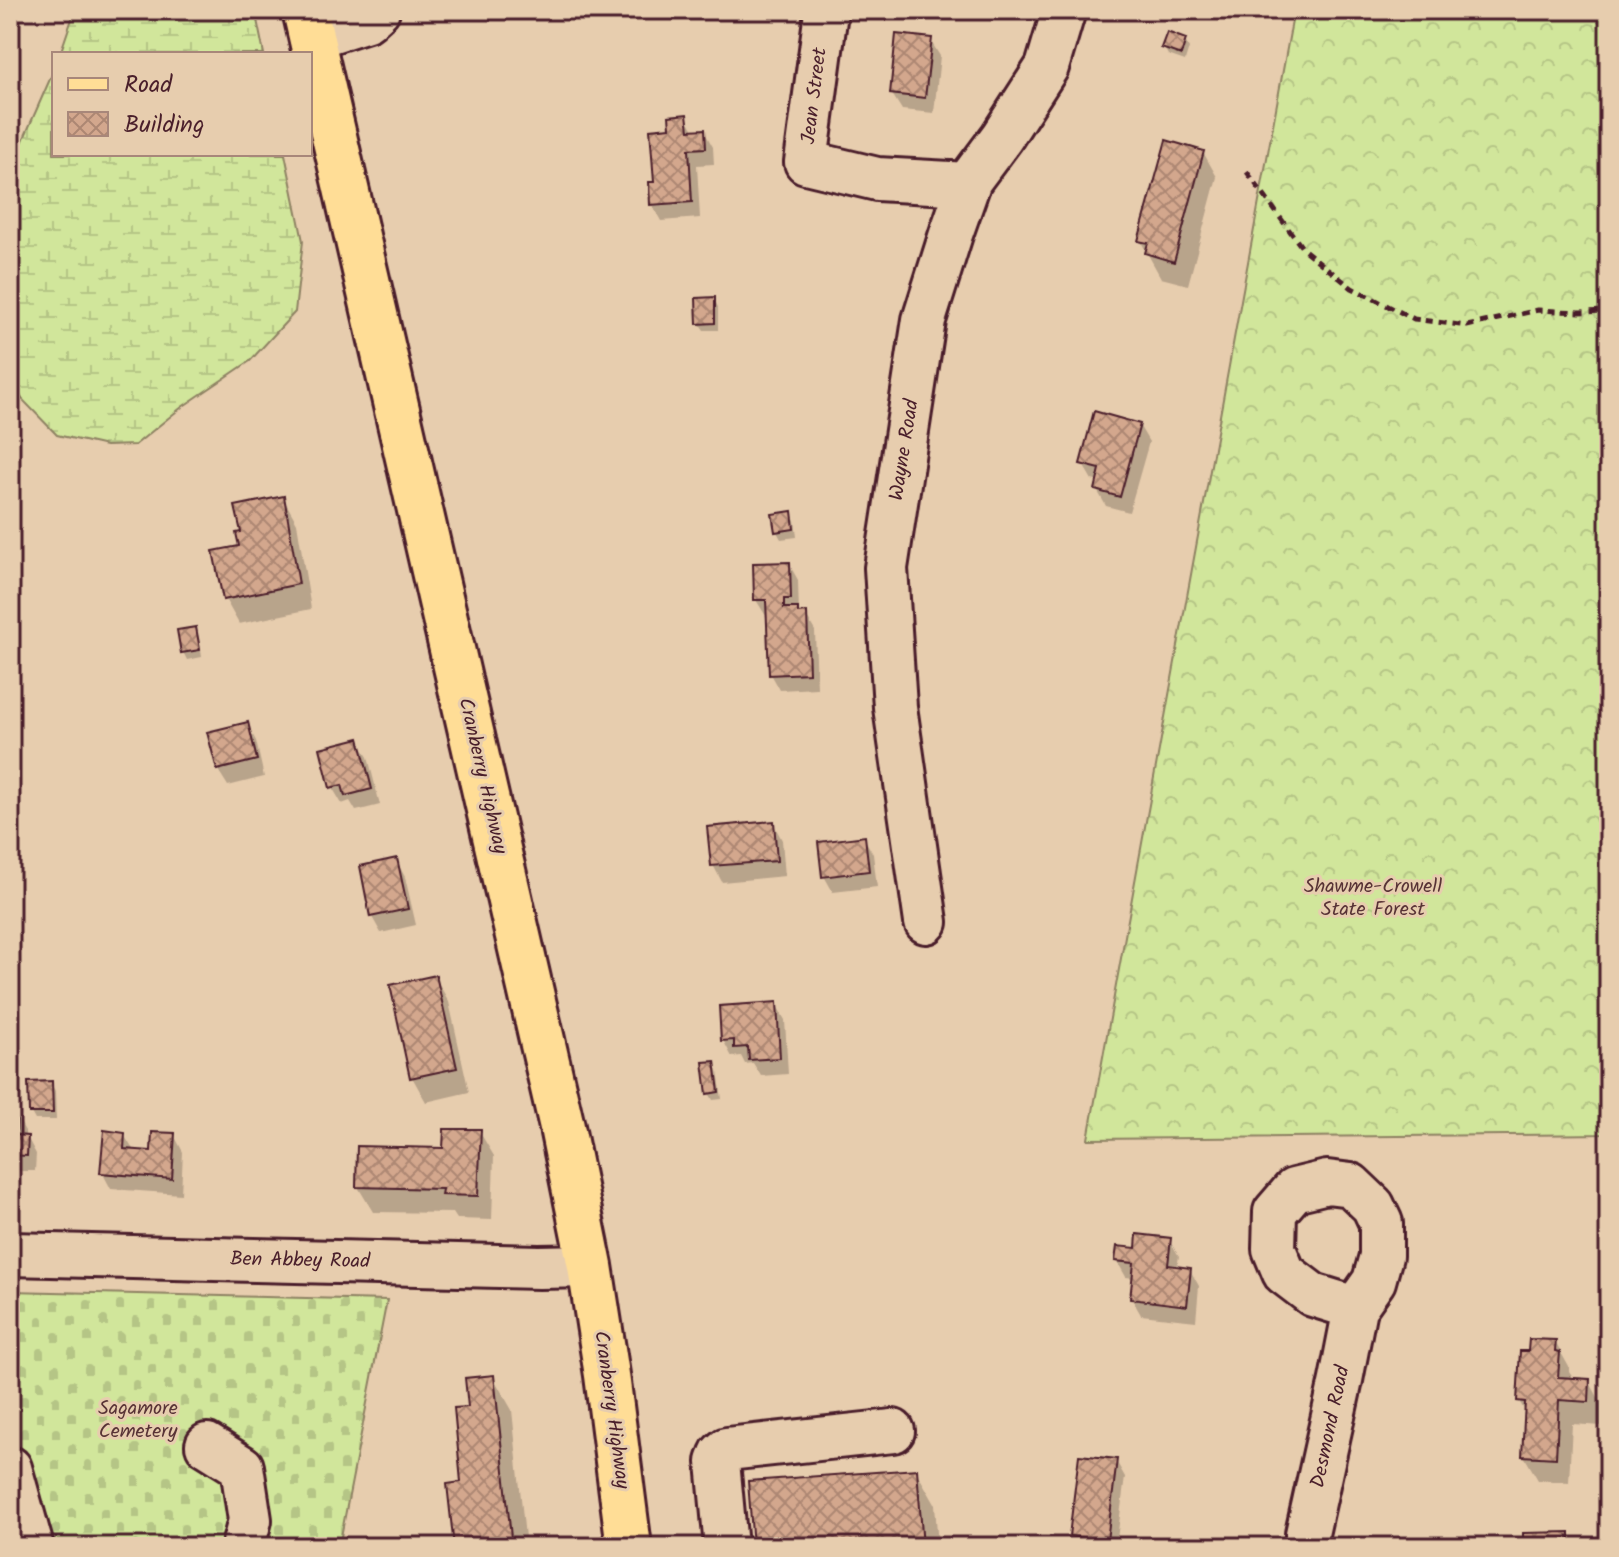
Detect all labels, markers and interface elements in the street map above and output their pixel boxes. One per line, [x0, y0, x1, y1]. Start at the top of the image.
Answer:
street label: Jean Street [793, 46, 837, 146]
legend [52, 52, 312, 156]
text: Road [124, 66, 173, 105]
text: Building [124, 106, 204, 145]
street label: Wayne Road [881, 396, 929, 503]
street label: Cranberry Highway [448, 695, 516, 858]
park label: Shawme-Crowell State Forest [1304, 871, 1442, 926]
street label: Ben Abbey Road [230, 1244, 371, 1278]
street label: Cranberry Highway [584, 1329, 638, 1492]
street label: Desmond Road [1302, 1362, 1360, 1491]
park label: Sagamore Cemetery [98, 1393, 178, 1448]

